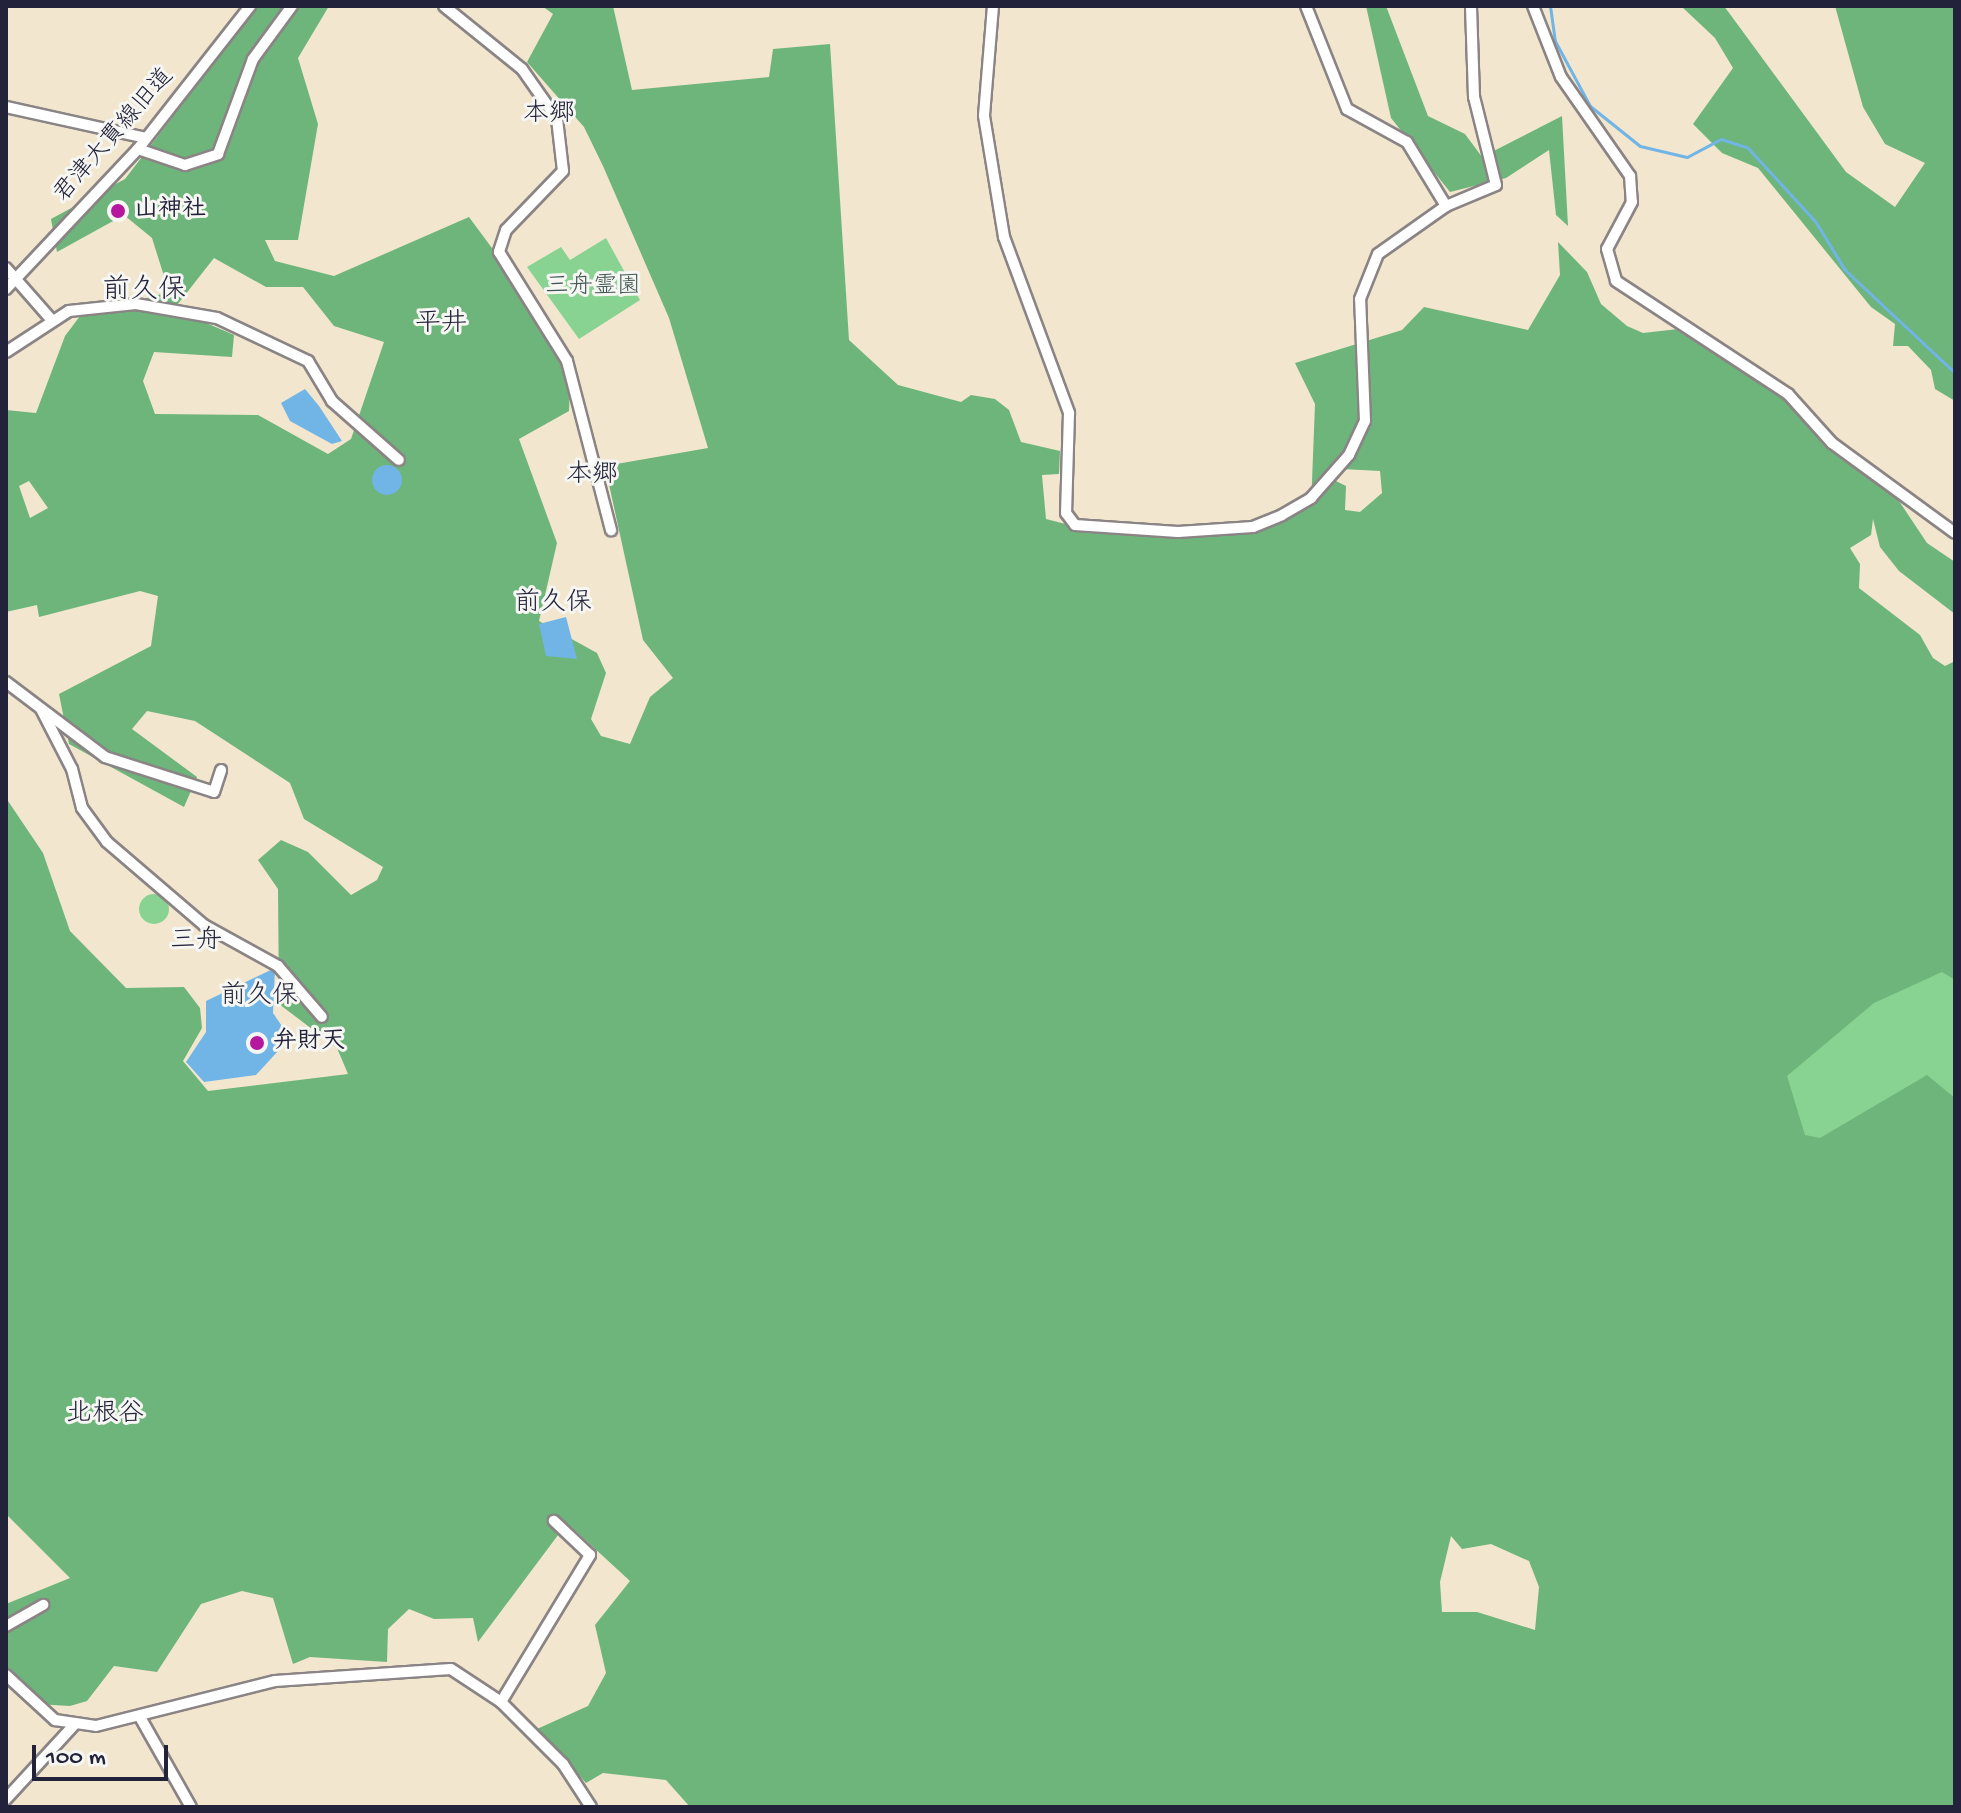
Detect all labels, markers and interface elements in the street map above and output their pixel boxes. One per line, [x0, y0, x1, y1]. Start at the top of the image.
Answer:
street label: 君津大貫線旧道 [49, 63, 181, 209]
district label: 本郷 [523, 100, 575, 132]
place label: 山神社 [134, 197, 206, 225]
marker: 山神社 [109, 202, 127, 220]
park label: 三舟霊園 [545, 274, 641, 302]
district label: 前久保 [102, 275, 186, 309]
district label: 平井 [415, 310, 467, 342]
district label: 本郷 [566, 461, 618, 493]
district label: 前久保 [514, 589, 592, 621]
district label: 三舟 [170, 927, 222, 959]
district label: 前久保 [220, 982, 298, 1014]
place label: 弁財天 [273, 1029, 345, 1057]
marker: 弁財天 [248, 1034, 266, 1052]
district label: 北根谷 [66, 1400, 144, 1432]
scale bar [36, 1729, 172, 1779]
text: 100 m [46, 1744, 106, 1773]

